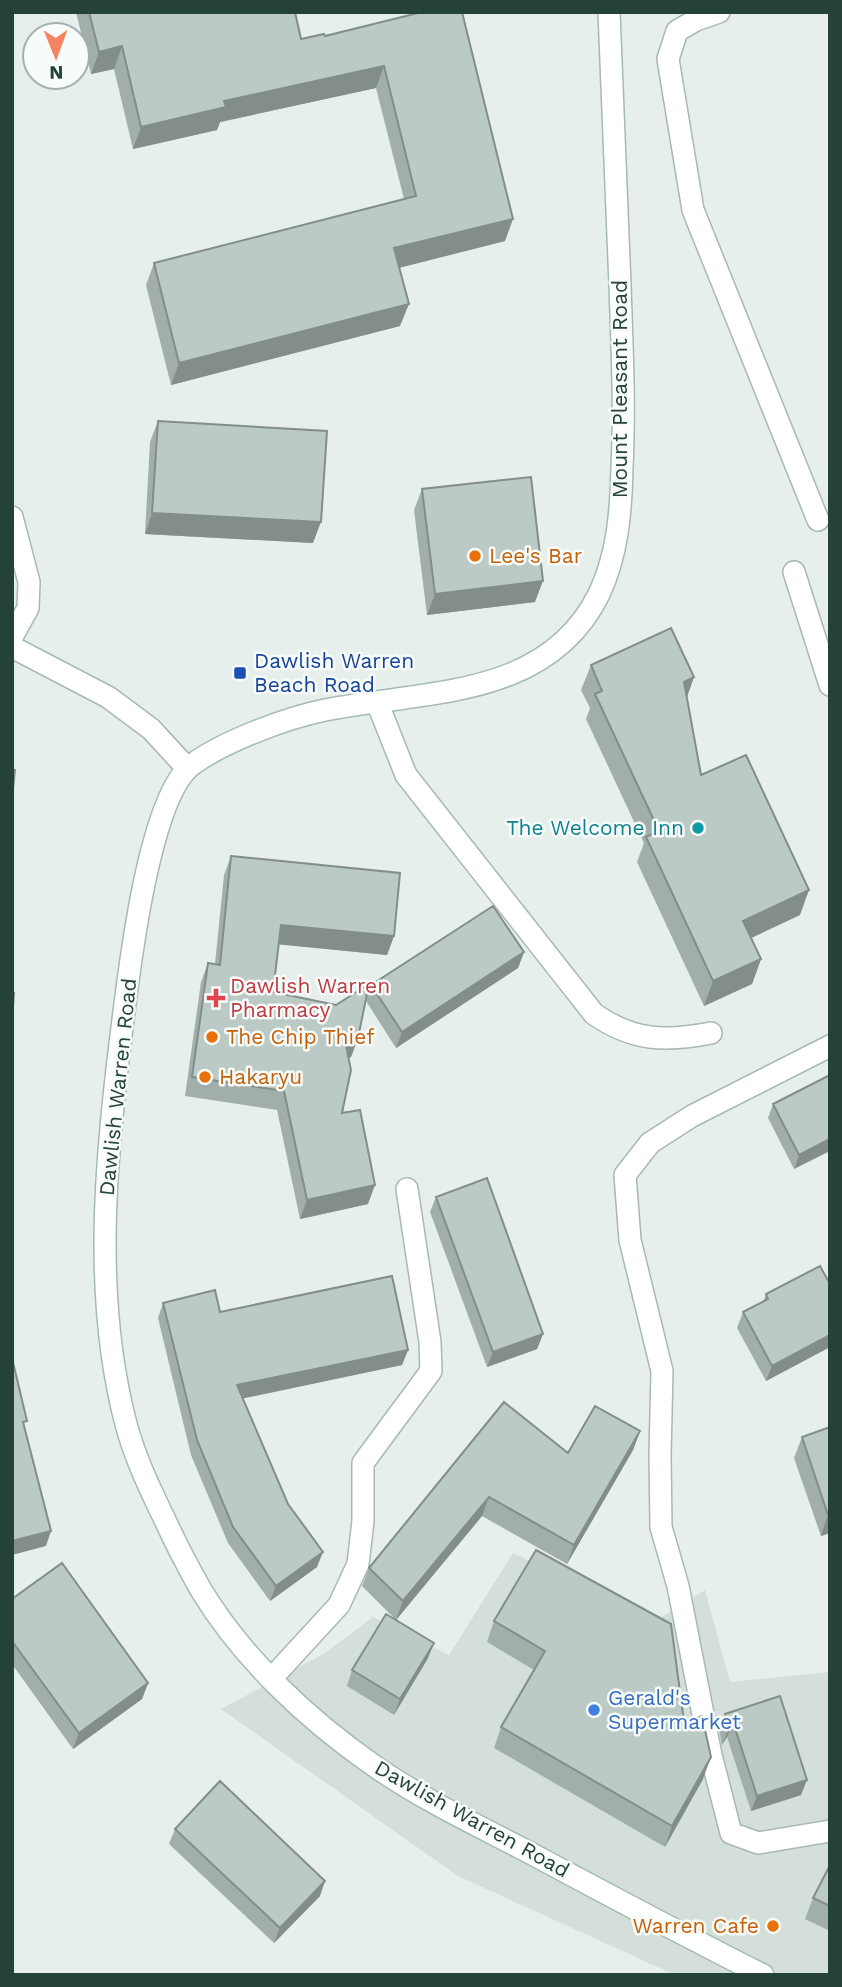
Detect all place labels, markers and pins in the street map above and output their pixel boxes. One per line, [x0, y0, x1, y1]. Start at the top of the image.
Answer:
place label: Lee's Bar [489, 543, 583, 568]
marker: Lee's Bar [467, 548, 483, 564]
place label: Dawlish Warren Beach Road [254, 648, 414, 697]
marker: Dawlish Warren Beach Road [232, 665, 248, 681]
place label: The Welcome Inn [506, 815, 684, 840]
marker: The Welcome Inn [690, 820, 706, 836]
place label: Dawlish Warren Pharmacy [230, 973, 390, 1022]
marker: Dawlish Warren Pharmacy [208, 990, 224, 1006]
place label: The Chip Thief [226, 1024, 374, 1049]
marker: The Chip Thief [204, 1029, 220, 1045]
place label: Hakaryu [219, 1064, 302, 1089]
marker: Hakaryu [197, 1069, 213, 1085]
place label: Gerald's Supermarket [608, 1685, 741, 1734]
marker: Gerald's Supermarket [586, 1702, 602, 1718]
place label: Warren Cafe [632, 1913, 759, 1938]
marker: Warren Cafe [765, 1918, 781, 1934]

